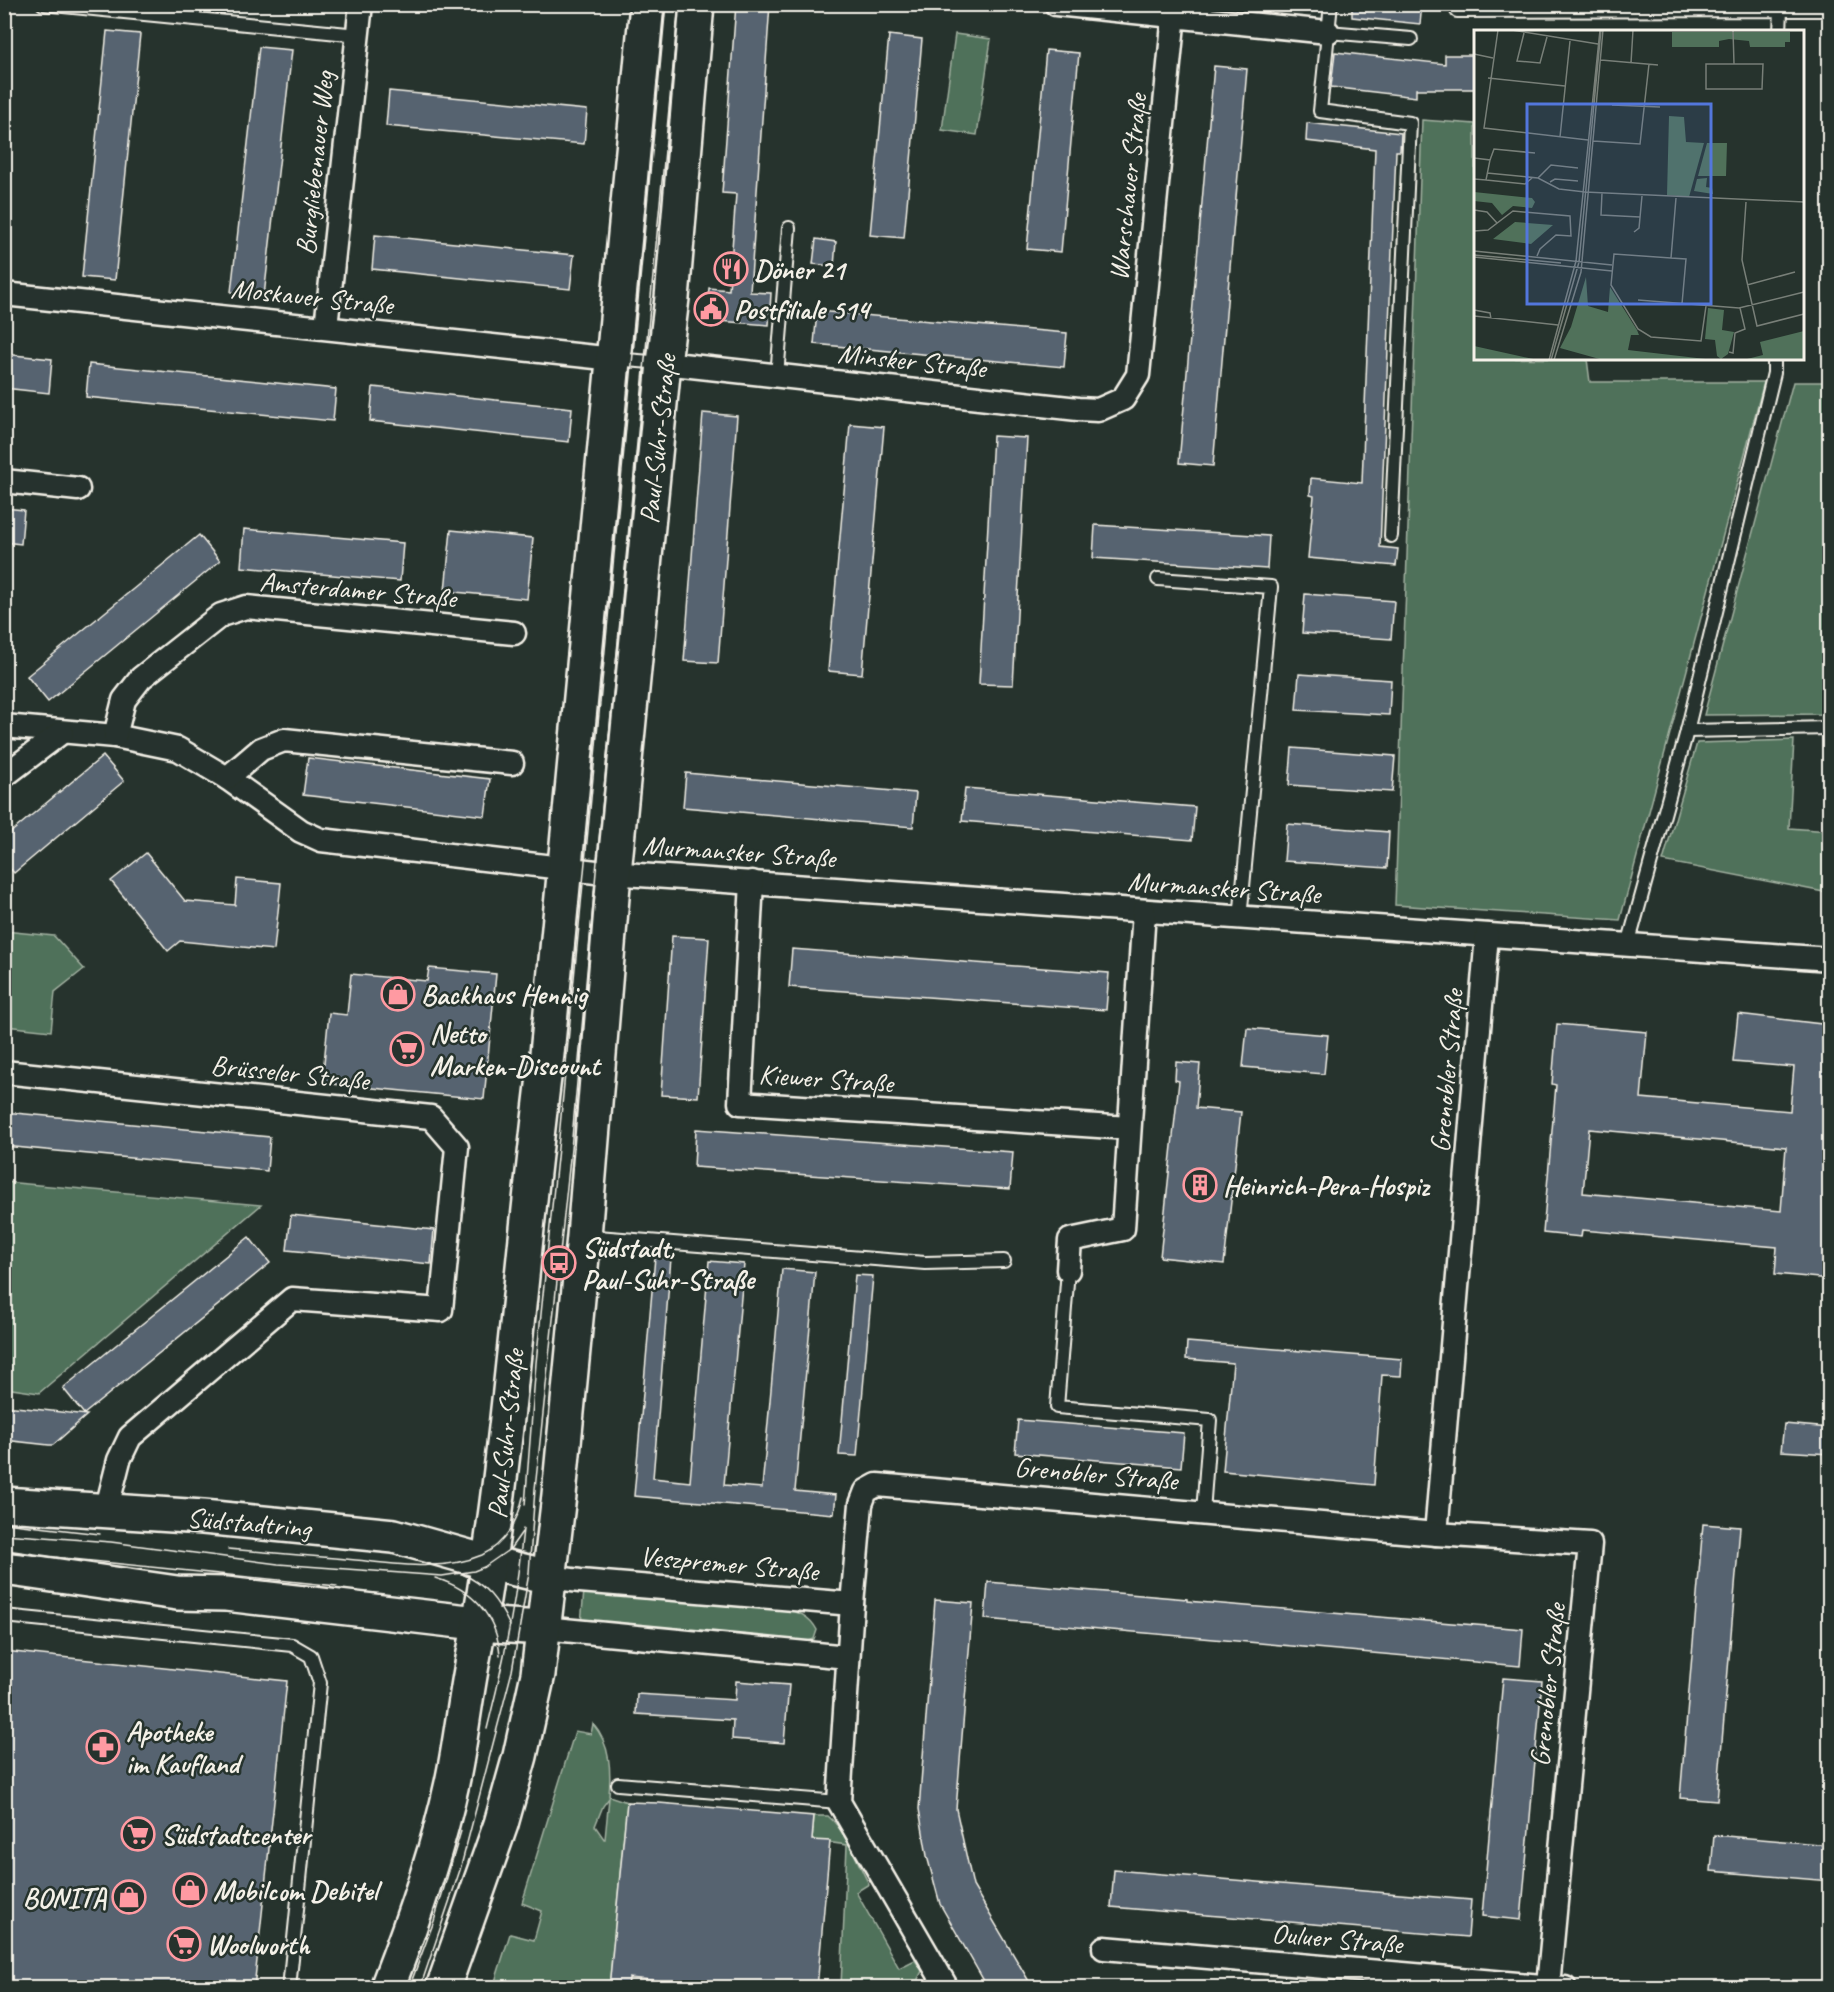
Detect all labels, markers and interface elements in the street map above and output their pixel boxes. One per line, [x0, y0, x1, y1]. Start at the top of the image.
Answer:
inset map [1474, 30, 1804, 360]
street label: Burgliebenauer Weg [287, 68, 342, 257]
street label: Warschauer Straße [1100, 90, 1155, 282]
restaurant icon: Döner 21 [713, 251, 749, 287]
place label: Döner 21 [754, 252, 848, 287]
street label: Moskauer Straße [229, 271, 396, 323]
public building icon: Postfiliale 514 [693, 291, 729, 327]
place label: Postfiliale 514 [734, 292, 872, 327]
street label: Minsker Straße [836, 335, 990, 386]
street label: Paul-Suhr-Straße [631, 351, 684, 525]
street label: Amsterdamer Straße [258, 563, 460, 616]
street label: Murmansker Straße [641, 827, 838, 876]
street label: Murmansker Straße [1126, 863, 1323, 912]
shop icon: Backhaus Hennig [380, 976, 416, 1012]
place label: Backhaus Hennig [421, 977, 589, 1012]
street label: Grenobler Straße [1422, 986, 1471, 1154]
place label: Netto Marken-Discount [430, 1016, 602, 1083]
supermarket icon: Netto Marken-Discount [389, 1031, 425, 1067]
street label: Brüsseler Straße [209, 1047, 373, 1098]
street label: Kiewer Straße [758, 1056, 896, 1101]
building icon: Heinrich-Pera-Hospiz [1182, 1167, 1218, 1203]
place label: Heinrich-Pera-Hospiz [1223, 1168, 1431, 1203]
place label: Südstadt, Paul-Suhr-Straße [582, 1230, 756, 1297]
bus stop icon: Südstadt, Paul-Suhr-Straße [541, 1245, 577, 1281]
street label: Paul-Suhr-Straße [479, 1346, 532, 1520]
street label: Grenobler Straße [1013, 1449, 1181, 1498]
street label: Südstadtring [186, 1500, 314, 1546]
street label: Veszpremer Straße [638, 1538, 822, 1589]
street label: Grenobler Straße [1522, 1600, 1574, 1768]
place label: Apotheke im Kaufland [126, 1714, 244, 1781]
pharmacy icon: Apotheke im Kaufland [85, 1729, 121, 1765]
supermarket icon: Südstadtcenter [120, 1816, 156, 1852]
place label: Südstadtcenter [161, 1817, 313, 1852]
shop icon: Mobilcom Debitel [172, 1872, 208, 1908]
place label: Mobilcom Debitel [213, 1873, 384, 1908]
shop icon: BONITA [111, 1879, 147, 1915]
place label: BONITA [23, 1880, 108, 1915]
street label: Ouluer Straße [1270, 1915, 1406, 1962]
supermarket icon: Woolworth [166, 1926, 202, 1962]
place label: Woolworth [207, 1927, 310, 1962]

